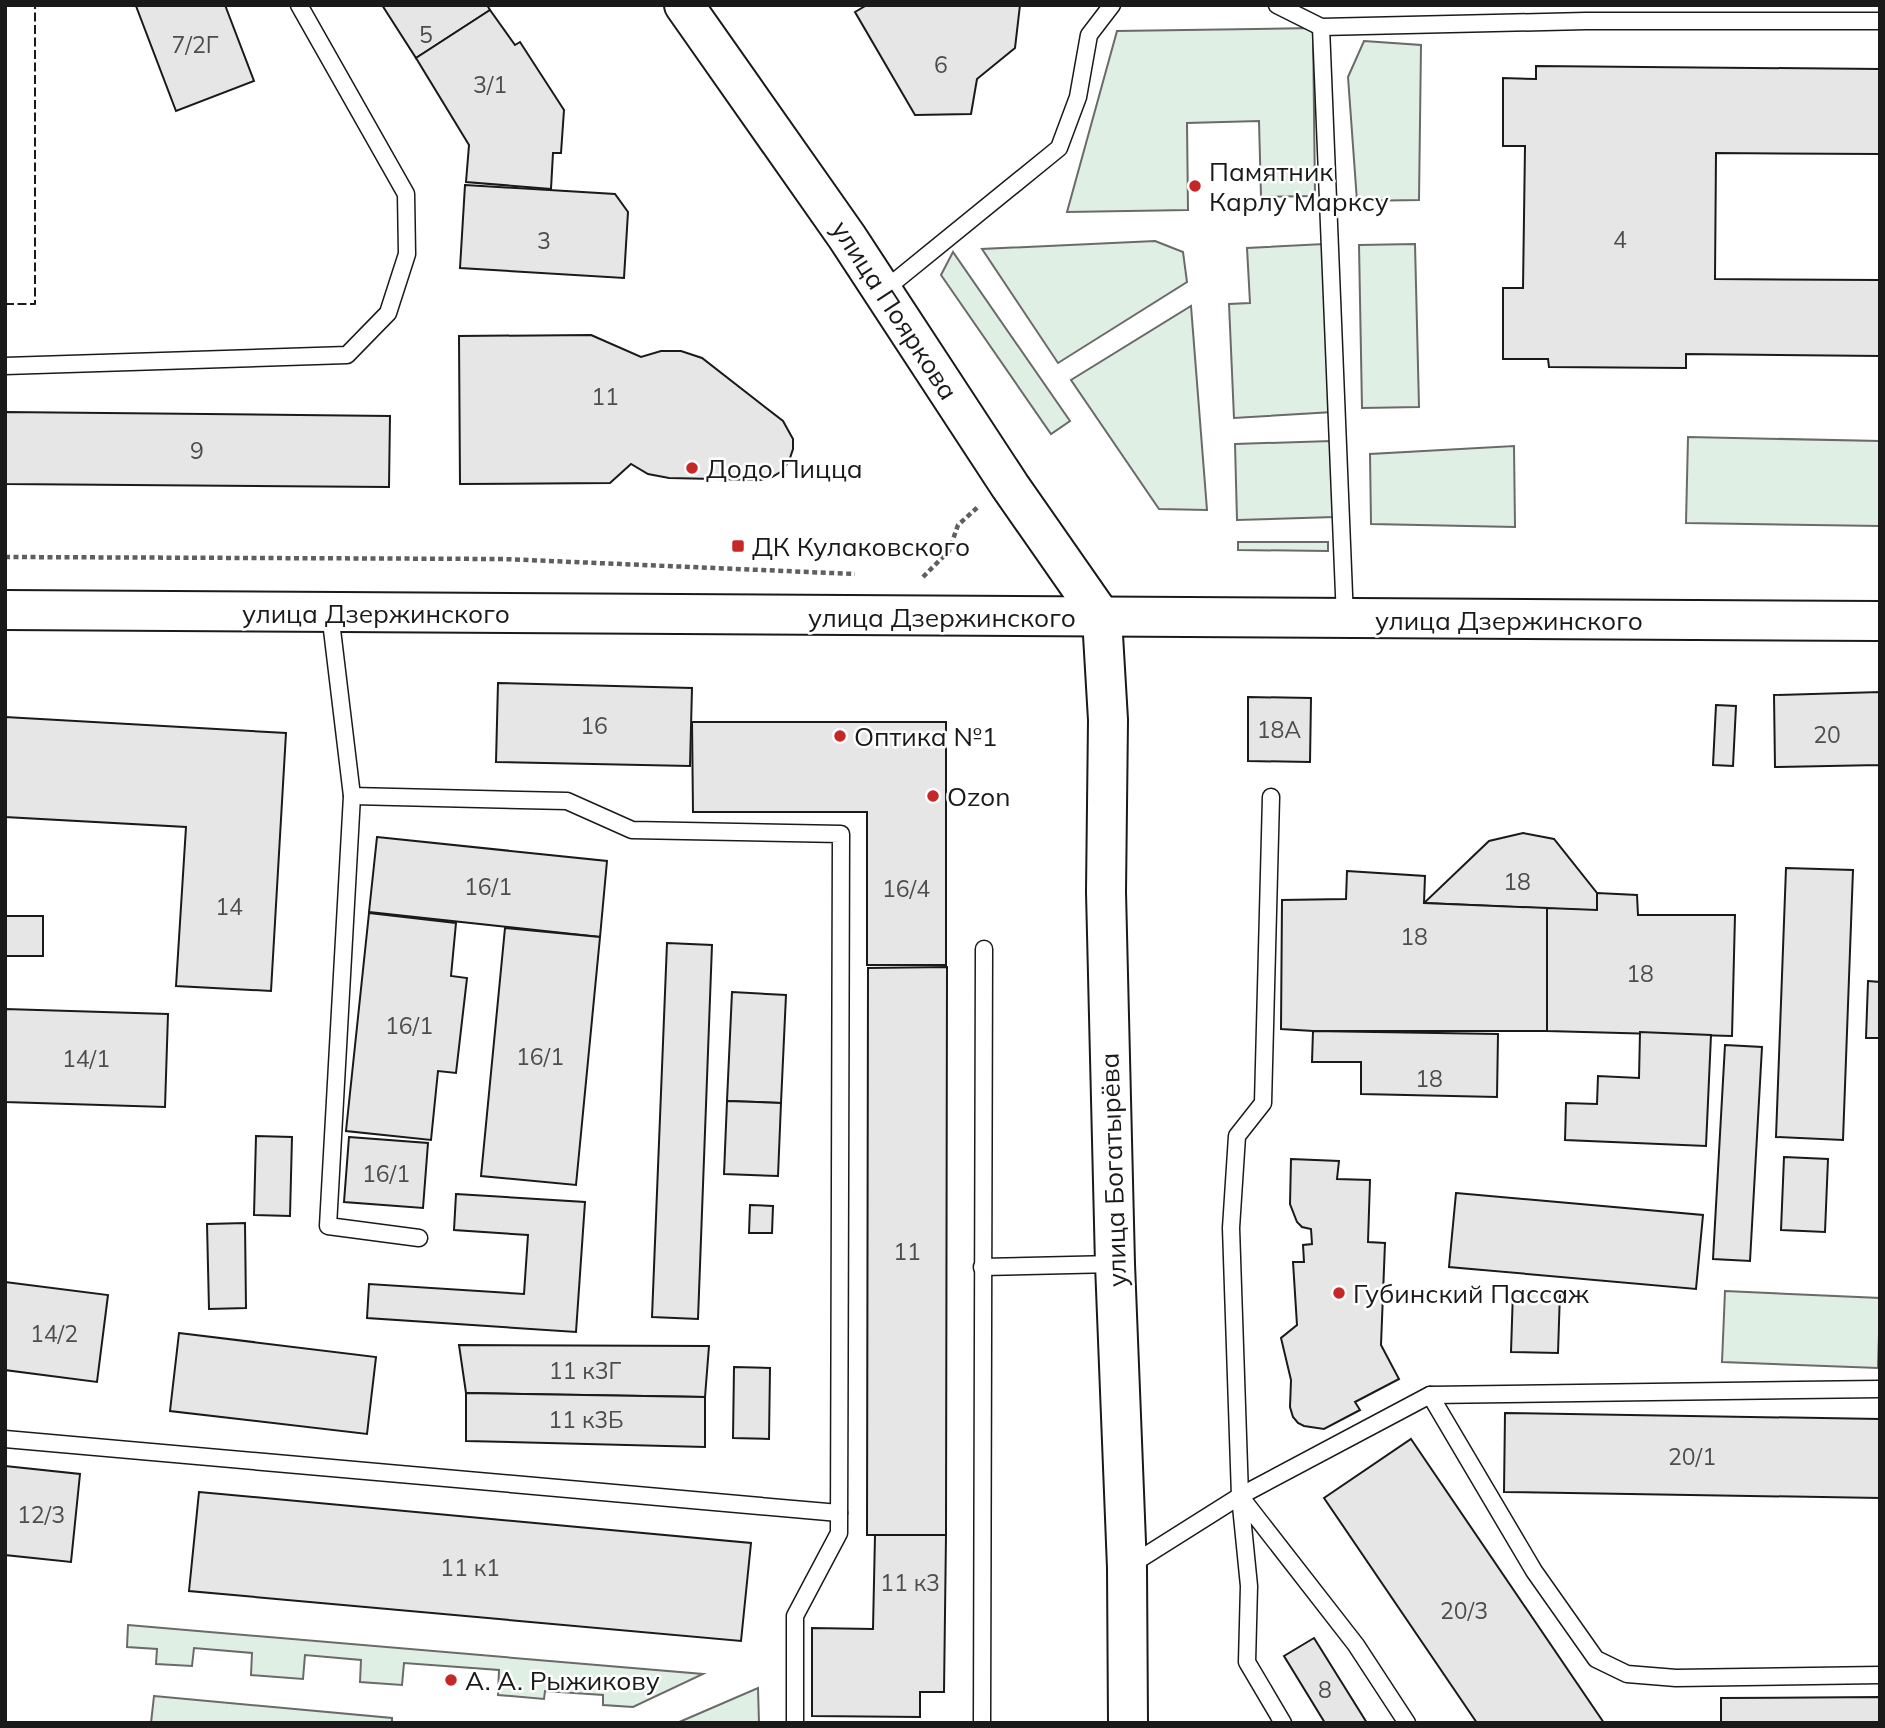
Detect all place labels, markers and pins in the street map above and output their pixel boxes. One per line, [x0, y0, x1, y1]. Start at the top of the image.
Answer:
place label: Памятник Карлу Марксу [1209, 155, 1389, 218]
marker: Памятник Карлу Марксу [1187, 178, 1203, 194]
place label: Додо Пицца [706, 452, 863, 485]
marker: Додо Пицца [684, 460, 700, 476]
place label: ДК Кулаковского [752, 530, 970, 563]
marker: ДК Кулаковского [730, 538, 746, 554]
place label: Оптика №1 [854, 720, 997, 753]
marker: Оптика №1 [832, 728, 848, 744]
place label: Ozon [947, 780, 1010, 813]
marker: Ozon [925, 788, 941, 804]
place label: Губинский Пассаж [1353, 1277, 1589, 1310]
marker: Губинский Пассаж [1331, 1285, 1347, 1301]
place label: А. А. Рыжикову [465, 1664, 660, 1697]
marker: А. А. Рыжикову [443, 1672, 459, 1688]

